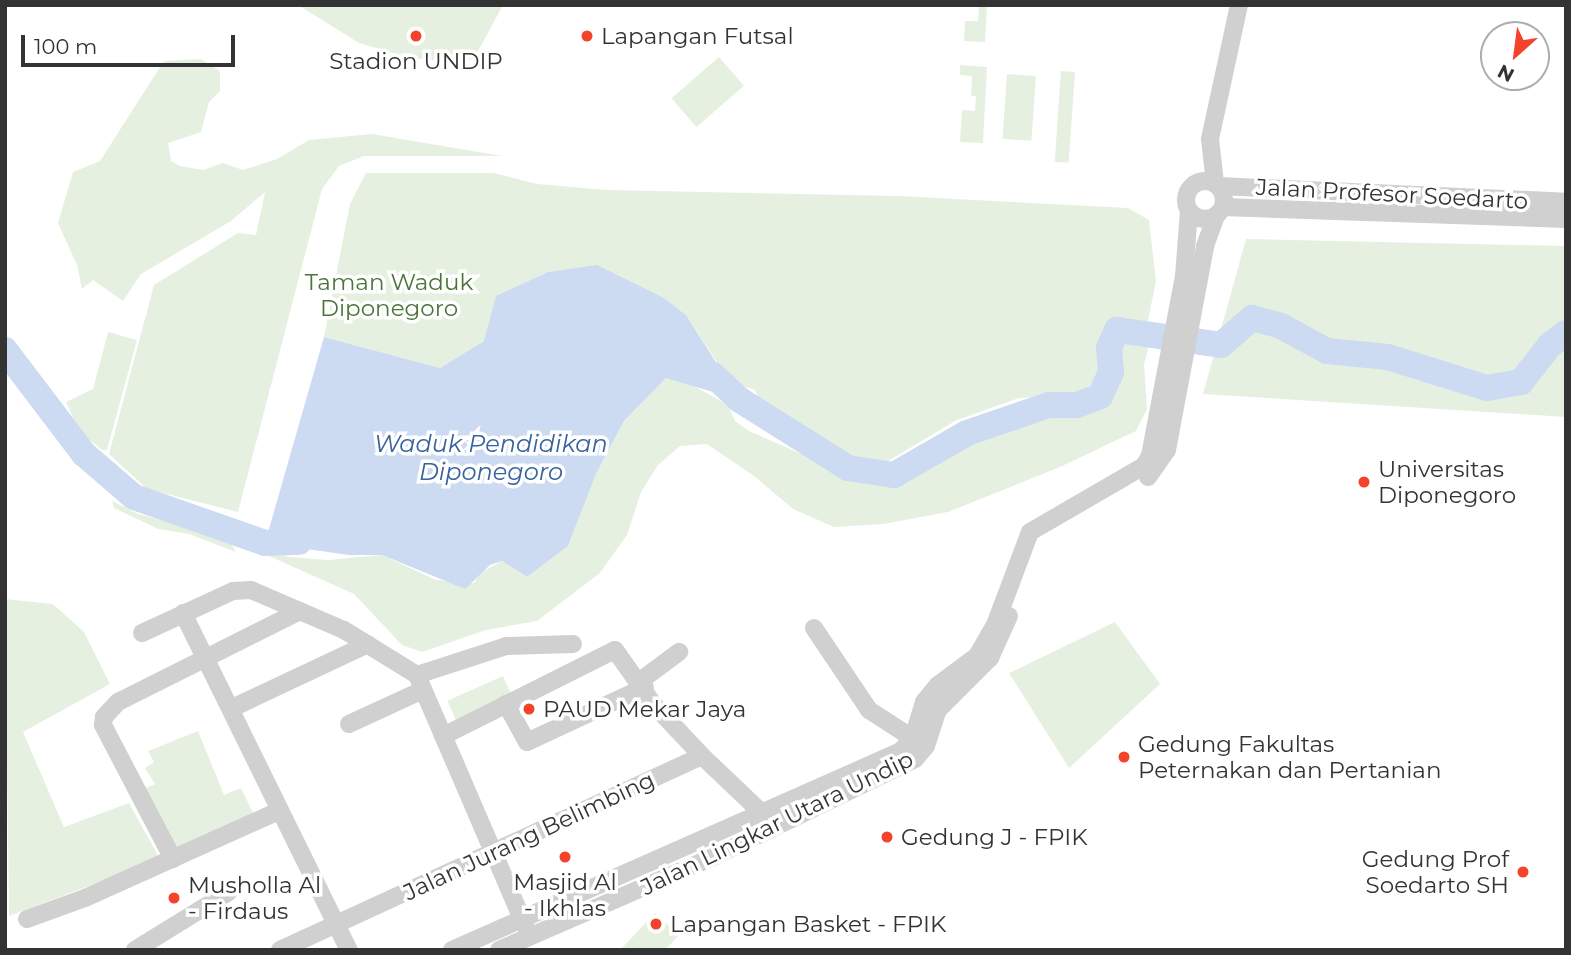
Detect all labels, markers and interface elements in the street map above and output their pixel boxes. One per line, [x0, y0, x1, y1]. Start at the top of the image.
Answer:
scale bar [24, 21, 238, 65]
north arrow [1480, 21, 1550, 91]
place label: Lapangan Futsal [601, 22, 794, 50]
marker: Stadion UNDIP [408, 28, 424, 44]
marker: Lapangan Futsal [579, 28, 595, 44]
text: 100 m [34, 34, 97, 59]
place label: Stadion UNDIP [329, 47, 503, 75]
text: N [1494, 59, 1518, 87]
street label: Jalan Profesor Soedarto [1255, 173, 1529, 215]
park label: Taman Waduk Diponegoro [305, 268, 473, 322]
water label: Waduk Pendidikan Diponegoro [374, 430, 608, 486]
place label: Universitas Diponegoro [1378, 455, 1516, 509]
marker: Universitas Diponegoro [1356, 474, 1372, 490]
place label: PAUD Mekar Jaya [543, 695, 746, 723]
marker: PAUD Mekar Jaya [521, 701, 537, 717]
place label: Gedung Fakultas Peternakan dan Pertanian [1138, 730, 1441, 784]
street label: Jalan Lingkar Utara Undip [636, 745, 918, 901]
marker: Gedung Fakultas Peternakan dan Pertanian [1116, 749, 1132, 765]
street label: Jalan Jurang Belimbing [399, 766, 659, 906]
place label: Gedung J - FPIK [901, 823, 1088, 851]
marker: Gedung J - FPIK [879, 829, 895, 845]
place label: Gedung Prof Soedarto SH [1362, 845, 1509, 899]
marker: Masjid Al - Ikhlas [557, 849, 573, 865]
marker: Gedung Prof Soedarto SH [1515, 864, 1531, 880]
place label: Masjid Al - Ikhlas [513, 868, 617, 922]
place label: Musholla Al - Firdaus [188, 871, 321, 925]
marker: Musholla Al - Firdaus [166, 890, 182, 906]
place label: Lapangan Basket - FPIK [670, 910, 946, 938]
marker: Lapangan Basket - FPIK [648, 916, 664, 932]

